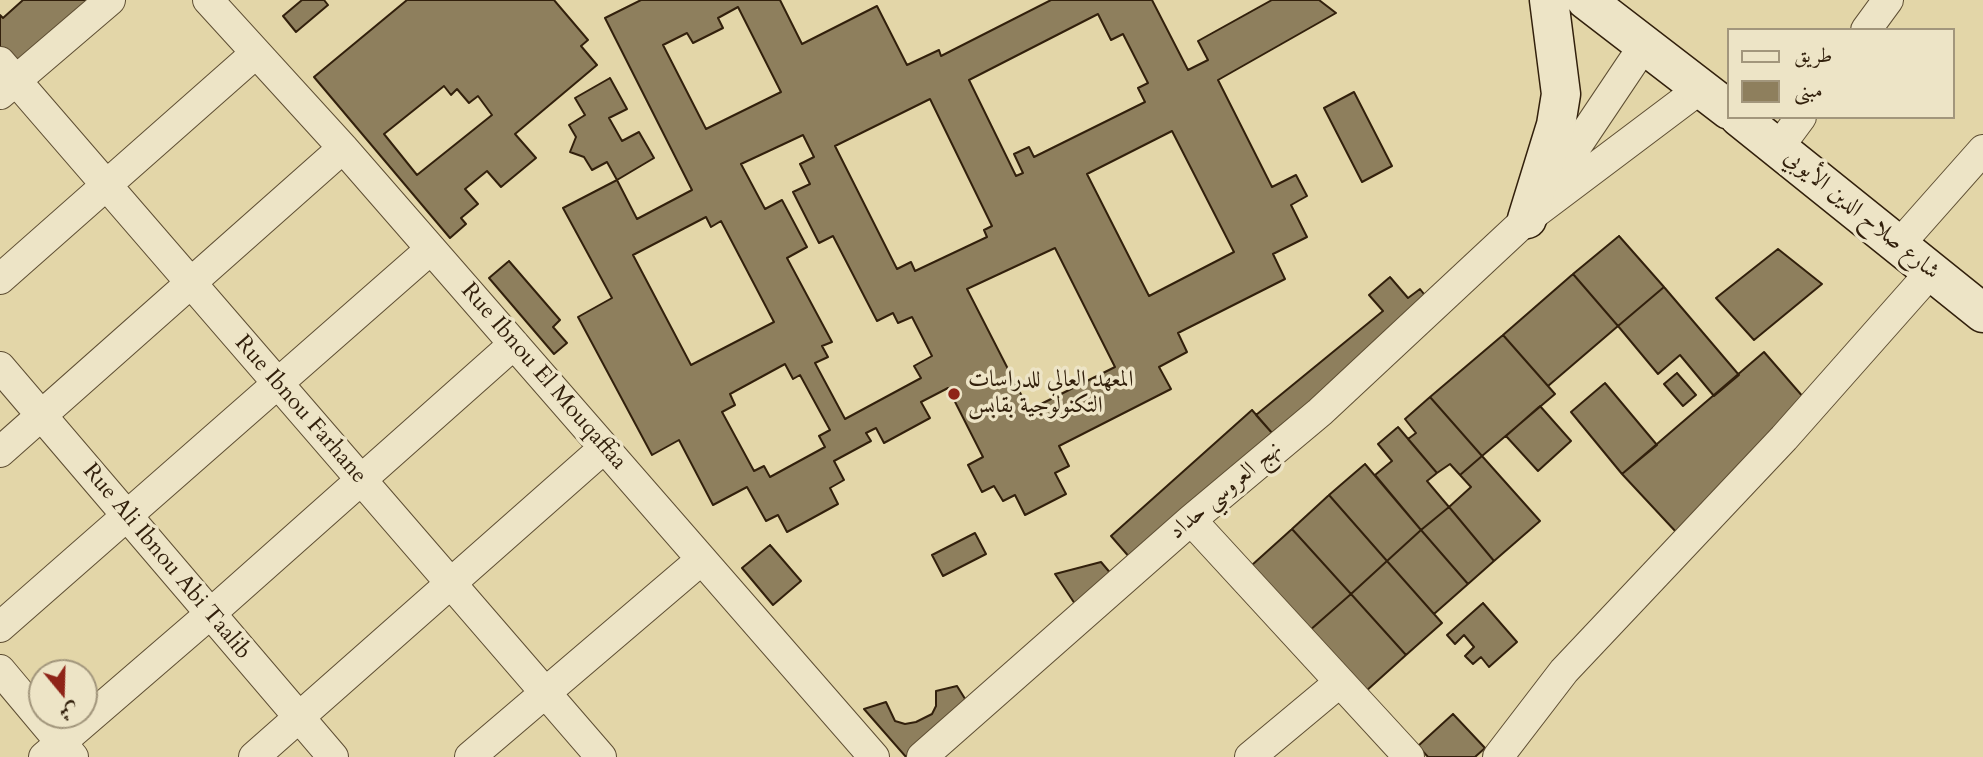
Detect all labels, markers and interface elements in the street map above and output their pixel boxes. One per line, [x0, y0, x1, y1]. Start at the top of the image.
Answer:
legend [1728, 28, 1955, 119]
text: طريق [1794, 41, 1832, 70]
text: مبنى [1794, 76, 1823, 105]
street label: شارع صلاح الدين الأيوبي [1778, 144, 1944, 286]
street label: Rue Ibnou El Mouqaffaa [454, 278, 632, 476]
street label: Rue Ibnou Farhane [228, 330, 372, 490]
place label: المعهد العالي للدراسات التكنولوجية بقابس [968, 367, 1134, 421]
marker: المعهد العالي للدراسات التكنولوجية بقابس [946, 386, 962, 402]
street label: نهج العروسي حداد [1164, 436, 1288, 546]
street label: Rue Ali Ibnou Abi Taalib [76, 458, 256, 666]
north arrow [28, 659, 98, 729]
text: ش [56, 697, 82, 727]

